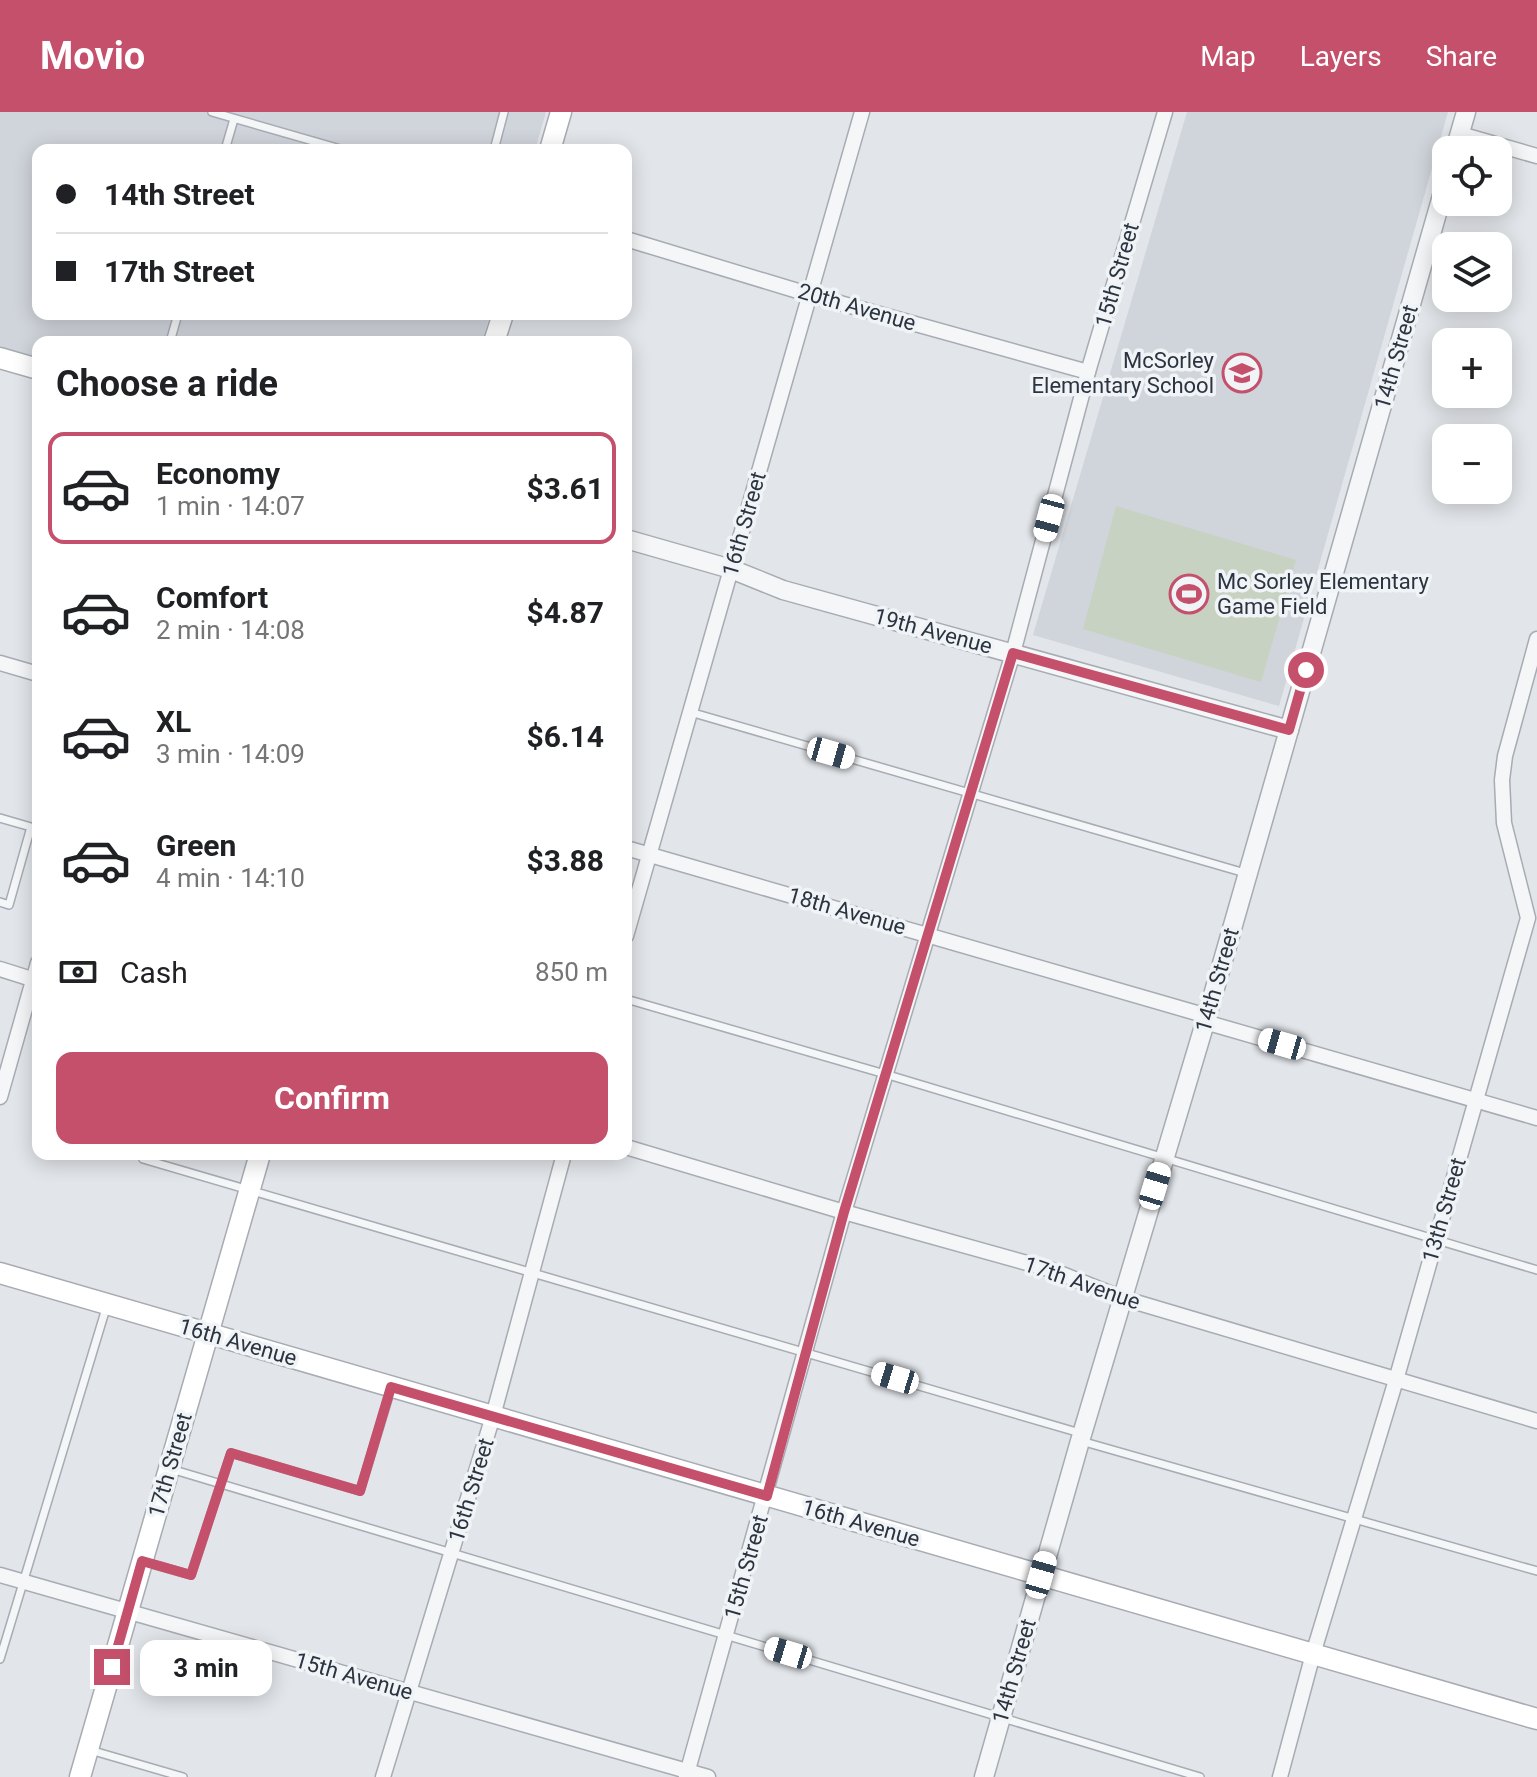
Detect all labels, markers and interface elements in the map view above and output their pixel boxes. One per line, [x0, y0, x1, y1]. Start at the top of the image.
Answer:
text: Movio [40, 34, 145, 78]
text: Map [1200, 40, 1256, 73]
text: Layers [1300, 40, 1382, 73]
text: Share [1426, 40, 1497, 73]
map controls [1432, 136, 1512, 504]
button: locate [1432, 136, 1512, 216]
text: 14th Street [104, 177, 255, 212]
street label: 15th Street [1090, 220, 1144, 330]
button: layers [1432, 232, 1512, 312]
text: 17th Street [104, 254, 255, 289]
street label: 20th Avenue [795, 278, 919, 336]
street label: 14th Street [1369, 302, 1423, 412]
button: + [1432, 328, 1512, 408]
place label: McSorley Elementary School [1032, 348, 1215, 398]
school or university icon: McSorley Elementary School [1221, 352, 1263, 394]
text: Choose a ride [56, 363, 278, 405]
button: − [1432, 424, 1512, 504]
icon: car [60, 452, 132, 524]
text: Economy [156, 456, 280, 491]
street label: 16th Street [717, 469, 771, 579]
text: $3.61 [526, 471, 604, 506]
text: 1 min · 14:07 [156, 491, 305, 521]
car [1031, 492, 1067, 544]
place label: Mc Sorley Elementary Game Field [1217, 569, 1429, 619]
sports icon: Mc Sorley Elementary Game Field [1168, 573, 1210, 615]
icon: car [60, 576, 132, 648]
text: Comfort [156, 580, 268, 615]
text: $4.87 [526, 595, 604, 630]
street label: 19th Avenue [871, 603, 995, 659]
text: 2 min · 14:08 [156, 615, 305, 645]
route start [1288, 652, 1324, 688]
icon: car [60, 700, 132, 772]
text: XL [156, 704, 191, 739]
text: $6.14 [526, 719, 604, 754]
car [805, 735, 857, 771]
text: 3 min · 14:09 [156, 739, 305, 769]
icon: car [60, 824, 132, 896]
text: Green [156, 828, 236, 863]
text: $3.88 [526, 843, 604, 878]
text: 4 min · 14:10 [156, 863, 305, 893]
street label: 18th Avenue [785, 882, 909, 940]
street label: 14th Street [1190, 925, 1244, 1035]
icon: cash [56, 950, 100, 994]
text: Cash [120, 955, 188, 990]
text: 850 m [535, 957, 608, 987]
car [1256, 1026, 1308, 1062]
button: Confirm [56, 1052, 608, 1144]
street label: 13th Street [1417, 1155, 1471, 1265]
car [1137, 1160, 1173, 1212]
street label: 17th Avenue [1021, 1251, 1143, 1315]
street label: 16th Avenue [176, 1313, 300, 1371]
car [869, 1360, 921, 1396]
street label: 17th Street [143, 1410, 197, 1520]
street label: 16th Street [443, 1435, 499, 1545]
street label: 16th Avenue [799, 1494, 923, 1552]
street label: 15th Street [719, 1512, 773, 1622]
car [1023, 1549, 1059, 1601]
street label: 14th Street [987, 1616, 1041, 1726]
car [762, 1635, 814, 1671]
callout: 3 min [140, 1639, 272, 1695]
street label: 15th Avenue [292, 1647, 416, 1705]
route end [94, 1649, 130, 1685]
text: 3 min [173, 1653, 239, 1683]

